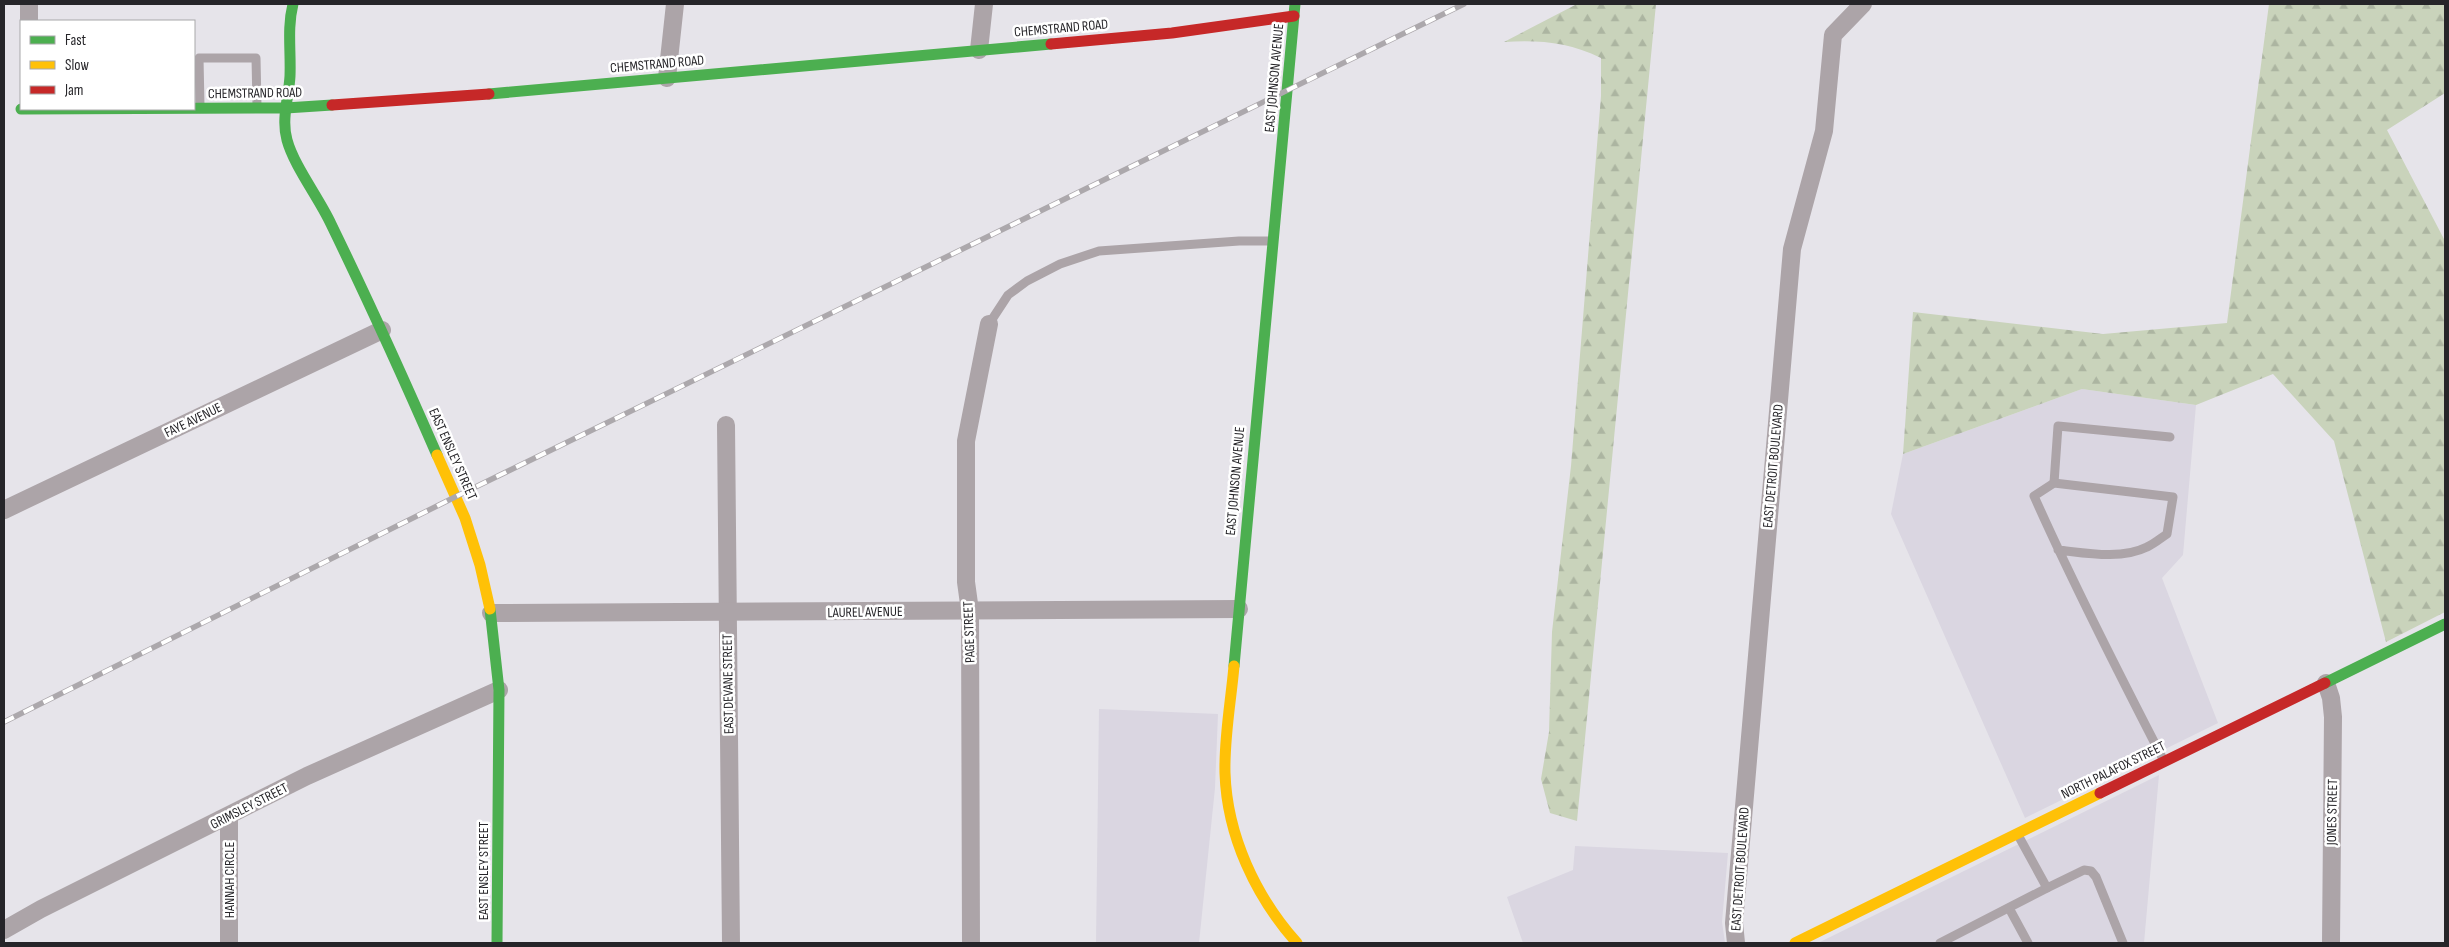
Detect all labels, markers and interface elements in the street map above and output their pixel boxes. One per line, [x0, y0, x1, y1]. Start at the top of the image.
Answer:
street label: CHEMSTRAND ROAD [1013, 15, 1109, 41]
legend [20, 20, 195, 110]
street label: EAST JOHNSON AVENUE [1261, 23, 1287, 133]
text: Fast [65, 31, 87, 50]
street label: CHEMSTRAND ROAD [609, 51, 705, 77]
text: Slow [65, 56, 89, 75]
text: Jam [64, 81, 83, 100]
street label: CHEMSTRAND ROAD [208, 84, 302, 102]
street label: FAYE AVENUE [161, 399, 225, 441]
street label: EAST DETROIT BOULEVARD [1759, 403, 1787, 529]
street label: EAST ENSLEY STREET [425, 405, 481, 503]
street label: EAST JOHNSON AVENUE [1222, 426, 1248, 536]
street label: PAGE STREET [959, 601, 979, 663]
street label: LAUREL AVENUE [827, 603, 903, 621]
street label: EAST DEVANE STREET [719, 633, 737, 734]
street label: NORTH PALAFOX STREET [2058, 737, 2168, 803]
street label: JONES STREET [2323, 778, 2341, 846]
street label: GRIMSLEY STREET [207, 779, 291, 833]
street label: EAST DETROIT BOULEVARD [1727, 806, 1753, 931]
street label: EAST ENSLEY STREET [475, 821, 492, 920]
street label: HANNAH CIRCLE [221, 842, 238, 918]

